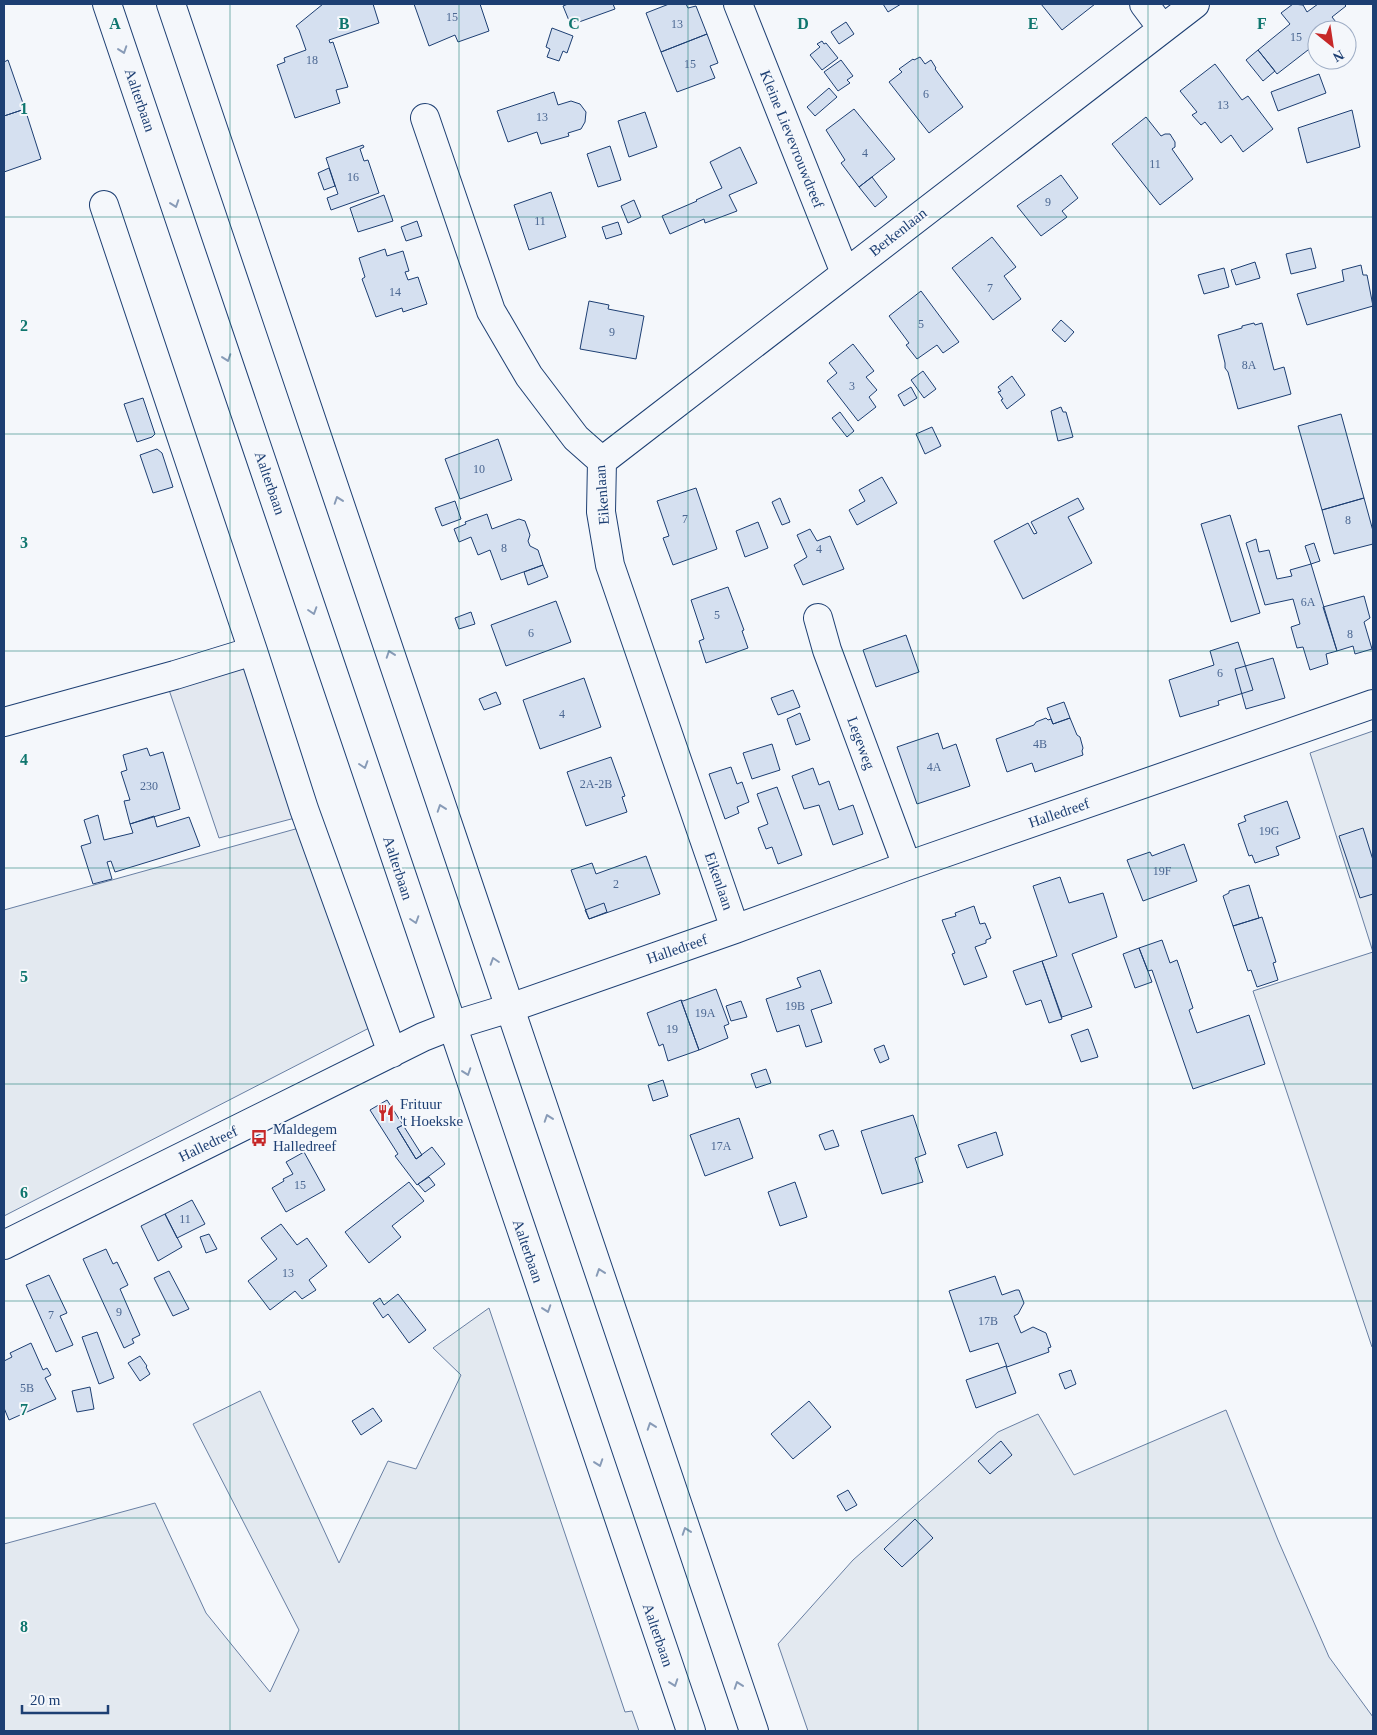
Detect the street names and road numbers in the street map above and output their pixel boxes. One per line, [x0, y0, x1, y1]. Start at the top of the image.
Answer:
street label: Aalterbaan [122, 66, 158, 134]
street label: Kleine Lievevrouwdreef [757, 68, 827, 210]
street label: Berkenlaan [866, 204, 930, 259]
street label: Aalterbaan [252, 449, 288, 517]
street label: Eikenlaan [592, 464, 612, 525]
street label: Legeweg [844, 714, 878, 772]
street label: Halledreef [1026, 795, 1092, 831]
street label: Aalterbaan [380, 834, 416, 902]
street label: Eikenlaan [702, 850, 736, 912]
street label: Halledreef [644, 931, 710, 967]
street label: Halledreef [176, 1123, 240, 1165]
street label: Aalterbaan [510, 1217, 546, 1285]
street label: Aalterbaan [640, 1601, 676, 1669]

